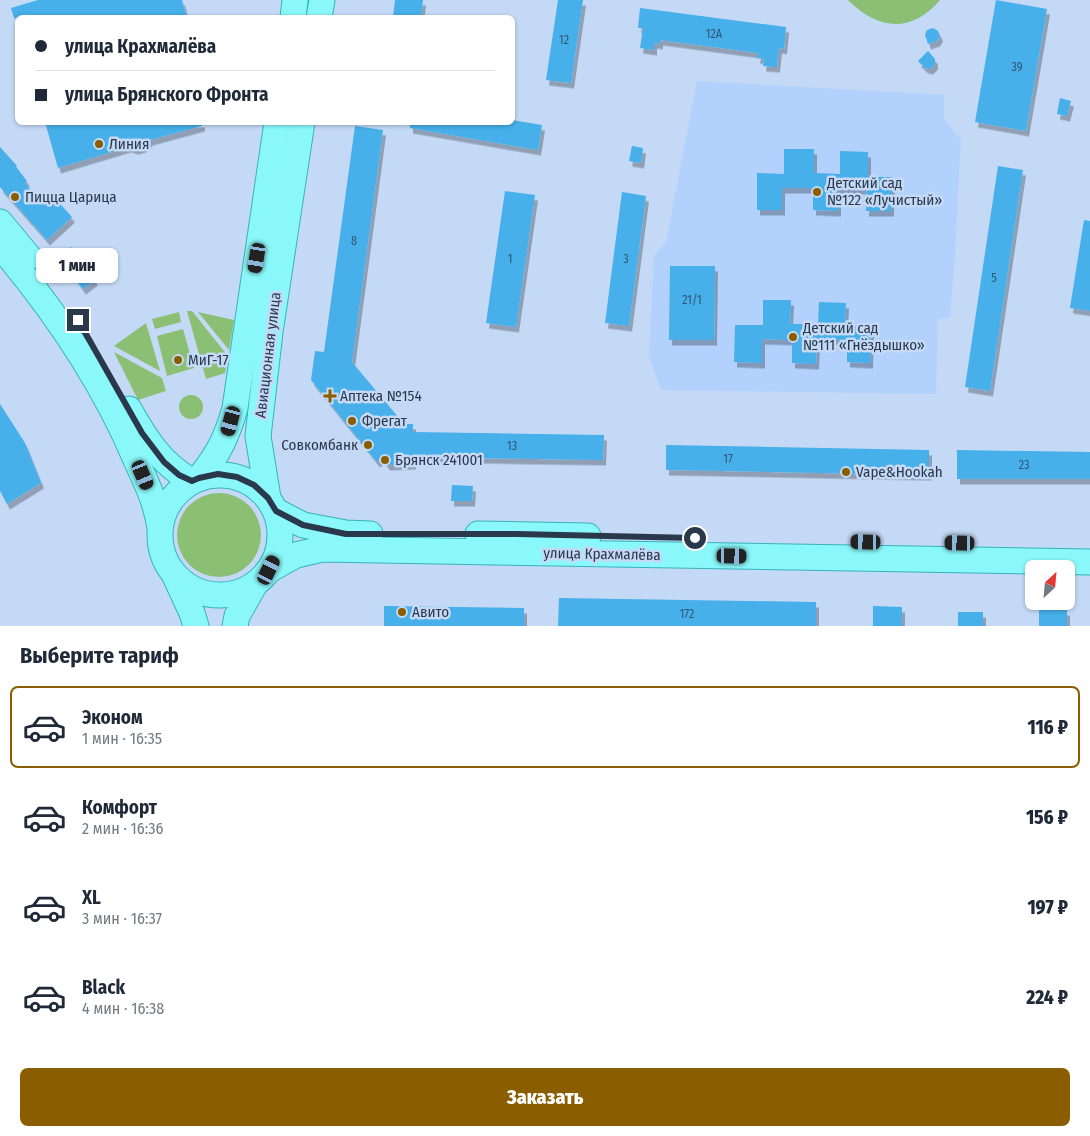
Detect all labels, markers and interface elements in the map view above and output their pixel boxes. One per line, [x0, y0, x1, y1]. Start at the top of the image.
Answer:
house number: 12А [706, 27, 723, 41]
house number: 12 [559, 33, 569, 47]
text: улица Крахмалёва [65, 35, 216, 58]
house number: 39 [1011, 60, 1023, 74]
text: улица Брянского Фронта [65, 83, 268, 106]
place label: Линия [109, 135, 149, 153]
marker: Линия [93, 138, 105, 150]
place label: Детский сад №122 «Лучистый» [826, 174, 942, 209]
marker: Детский сад №122 «Лучистый» [811, 186, 823, 198]
place label: Пицца Царица [25, 188, 117, 206]
marker: Пицца Царица [9, 191, 21, 203]
house number: 8 [351, 234, 357, 248]
car [247, 242, 266, 274]
callout: 1 мин [37, 248, 119, 282]
house number: 1 [508, 252, 512, 266]
house number: 3 [623, 252, 629, 266]
text: 1 мин [59, 256, 95, 275]
house number: 5 [991, 271, 997, 285]
street label: Авиационная улица [251, 291, 285, 419]
house number: 21/1 [682, 293, 702, 307]
route end [67, 309, 89, 331]
place label: Детский сад №111 «Гнёздышко» [802, 319, 925, 354]
marker: Детский сад №111 «Гнёздышко» [787, 331, 799, 343]
place label: МиГ-17 [188, 351, 229, 369]
marker: МиГ-17 [172, 354, 184, 366]
place label: Аптека №154 [340, 387, 422, 405]
marker: Аптека №154 [324, 390, 336, 402]
car [219, 405, 242, 437]
place label: Фрегат [362, 412, 408, 430]
marker: Фрегат [346, 415, 358, 427]
place label: Совкомбанк [281, 436, 358, 454]
marker: Совкомбанк [362, 439, 374, 451]
house number: 13 [507, 439, 517, 453]
place label: Брянск 241001 [395, 451, 483, 469]
house number: 17 [723, 452, 733, 466]
marker: Брянск 241001 [379, 454, 391, 466]
car [130, 458, 155, 492]
house number: 23 [1019, 458, 1029, 472]
place label: Vape&Hookah [856, 463, 943, 481]
marker: Vape&Hookah [840, 466, 852, 478]
route start [684, 527, 706, 549]
car [850, 534, 881, 550]
car [944, 535, 975, 551]
street label: улица Крахмалёва [543, 544, 661, 564]
car [716, 548, 747, 564]
car [255, 553, 282, 587]
north arrow [1025, 560, 1075, 610]
map controls [1025, 560, 1075, 610]
place label: Авито [412, 603, 449, 621]
marker: Авито [396, 606, 408, 618]
house number: 172 [680, 607, 694, 621]
text: Выберите тариф [20, 642, 179, 669]
icon: car [22, 705, 67, 750]
text: Эконом [82, 706, 143, 729]
text: 116 ₽ [1028, 716, 1068, 739]
text: 1 мин · 16:35 [82, 729, 162, 748]
icon: car [22, 795, 67, 840]
text: Комфорт [82, 796, 157, 819]
text: 156 ₽ [1026, 806, 1068, 829]
text: 2 мин · 16:36 [82, 819, 163, 838]
icon: car [22, 885, 67, 930]
text: XL [82, 886, 101, 909]
text: 197 ₽ [1027, 896, 1068, 919]
text: 3 мин · 16:37 [82, 909, 162, 928]
icon: car [22, 975, 67, 1020]
text: Black [82, 976, 125, 999]
text: 224 ₽ [1026, 986, 1068, 1009]
text: 4 мин · 16:38 [82, 999, 164, 1018]
button: Заказать [20, 1068, 1070, 1126]

